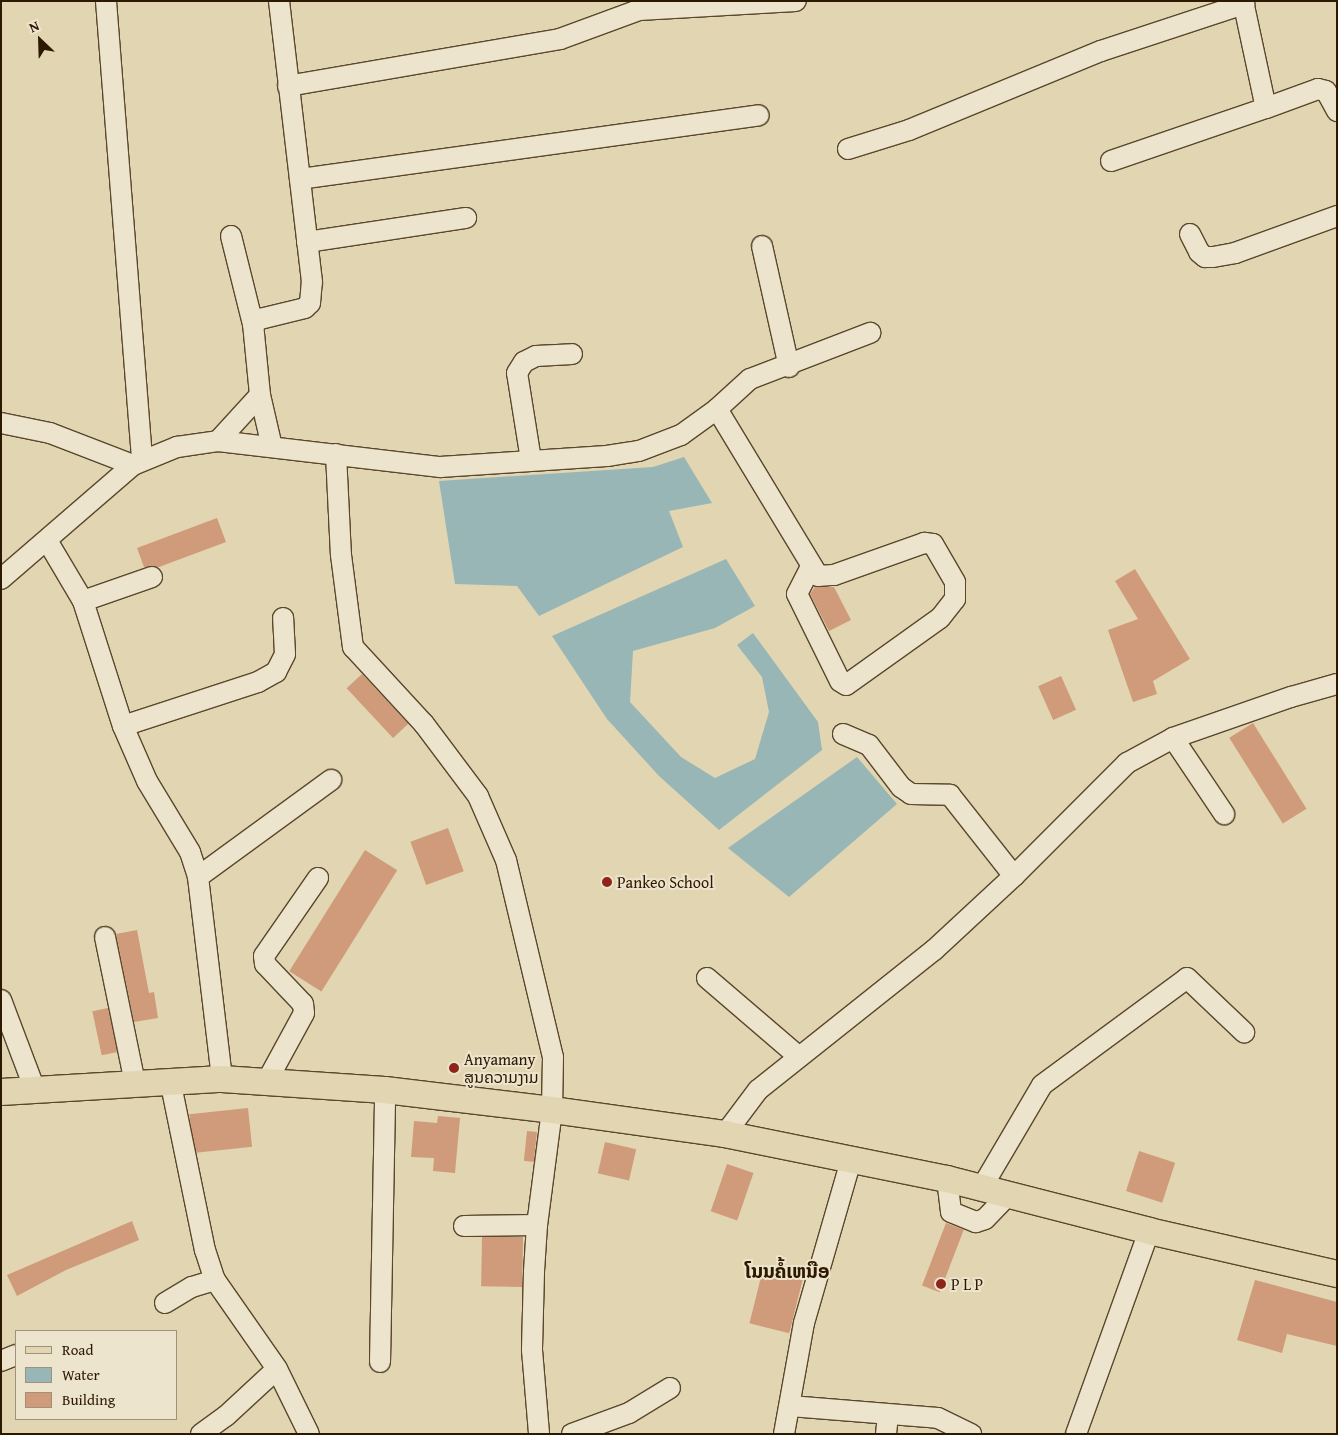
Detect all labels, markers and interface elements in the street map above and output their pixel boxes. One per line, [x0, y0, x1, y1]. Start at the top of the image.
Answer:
north arrow [15, 15, 65, 65]
text: N [26, 15, 42, 37]
place label: Pankeo School [617, 872, 714, 892]
marker: Pankeo School [601, 876, 613, 888]
place label: Anyamany ສູນຄວາມງາມ [464, 1049, 539, 1087]
marker: Anyamany ສູນຄວາມງາມ [448, 1062, 460, 1074]
district label: ໂນນຄໍ້ເຫນືອ [745, 1261, 829, 1283]
place label: P L P [951, 1274, 983, 1294]
marker: P L P [935, 1278, 947, 1290]
legend [15, 1330, 178, 1420]
text: Road [62, 1339, 93, 1360]
text: Water [62, 1364, 100, 1385]
text: Building [62, 1389, 115, 1410]

